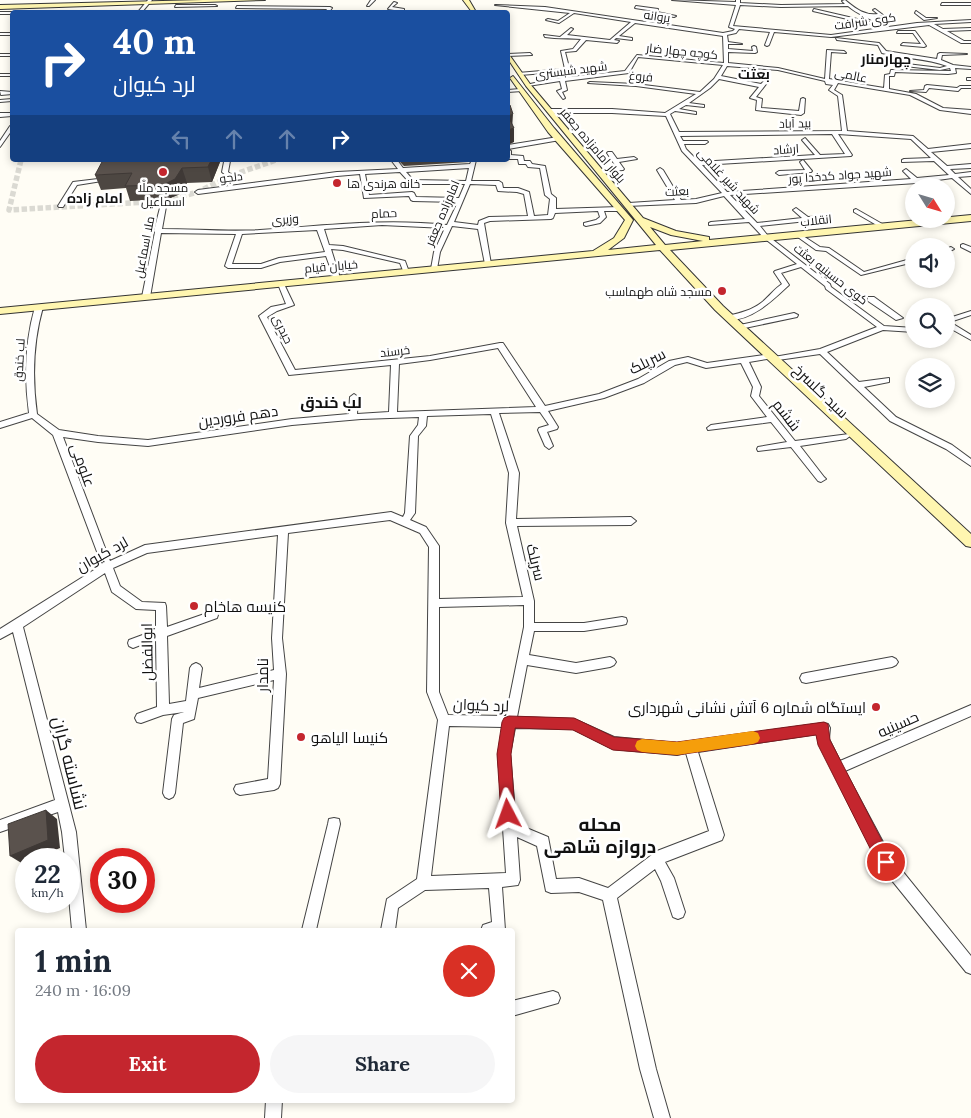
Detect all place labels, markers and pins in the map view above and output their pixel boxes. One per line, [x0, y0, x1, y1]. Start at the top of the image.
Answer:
marker: مسجد ملّا اسماعیل [157, 166, 169, 178]
place label: خانه هرندی ها [347, 176, 420, 191]
marker: خانه هرندی ها [331, 177, 343, 189]
place label: مسجد ملّا اسماعیل [138, 179, 188, 209]
place label: مسجد شاه طهماسب [605, 284, 712, 299]
marker: مسجد شاه طهماسب [716, 285, 728, 297]
place label: کنیسه هاخام [204, 597, 286, 617]
marker: کنیسه هاخام [188, 600, 200, 612]
place label: ایستگاه شماره 6 آتش نشانی شهرداری [628, 698, 866, 718]
marker: ایستگاه شماره 6 آتش نشانی شهرداری [870, 701, 882, 713]
place label: کنیسا الیاهو [311, 728, 388, 747]
marker: کنیسا الیاهو [295, 731, 307, 743]
pin [865, 841, 907, 883]

